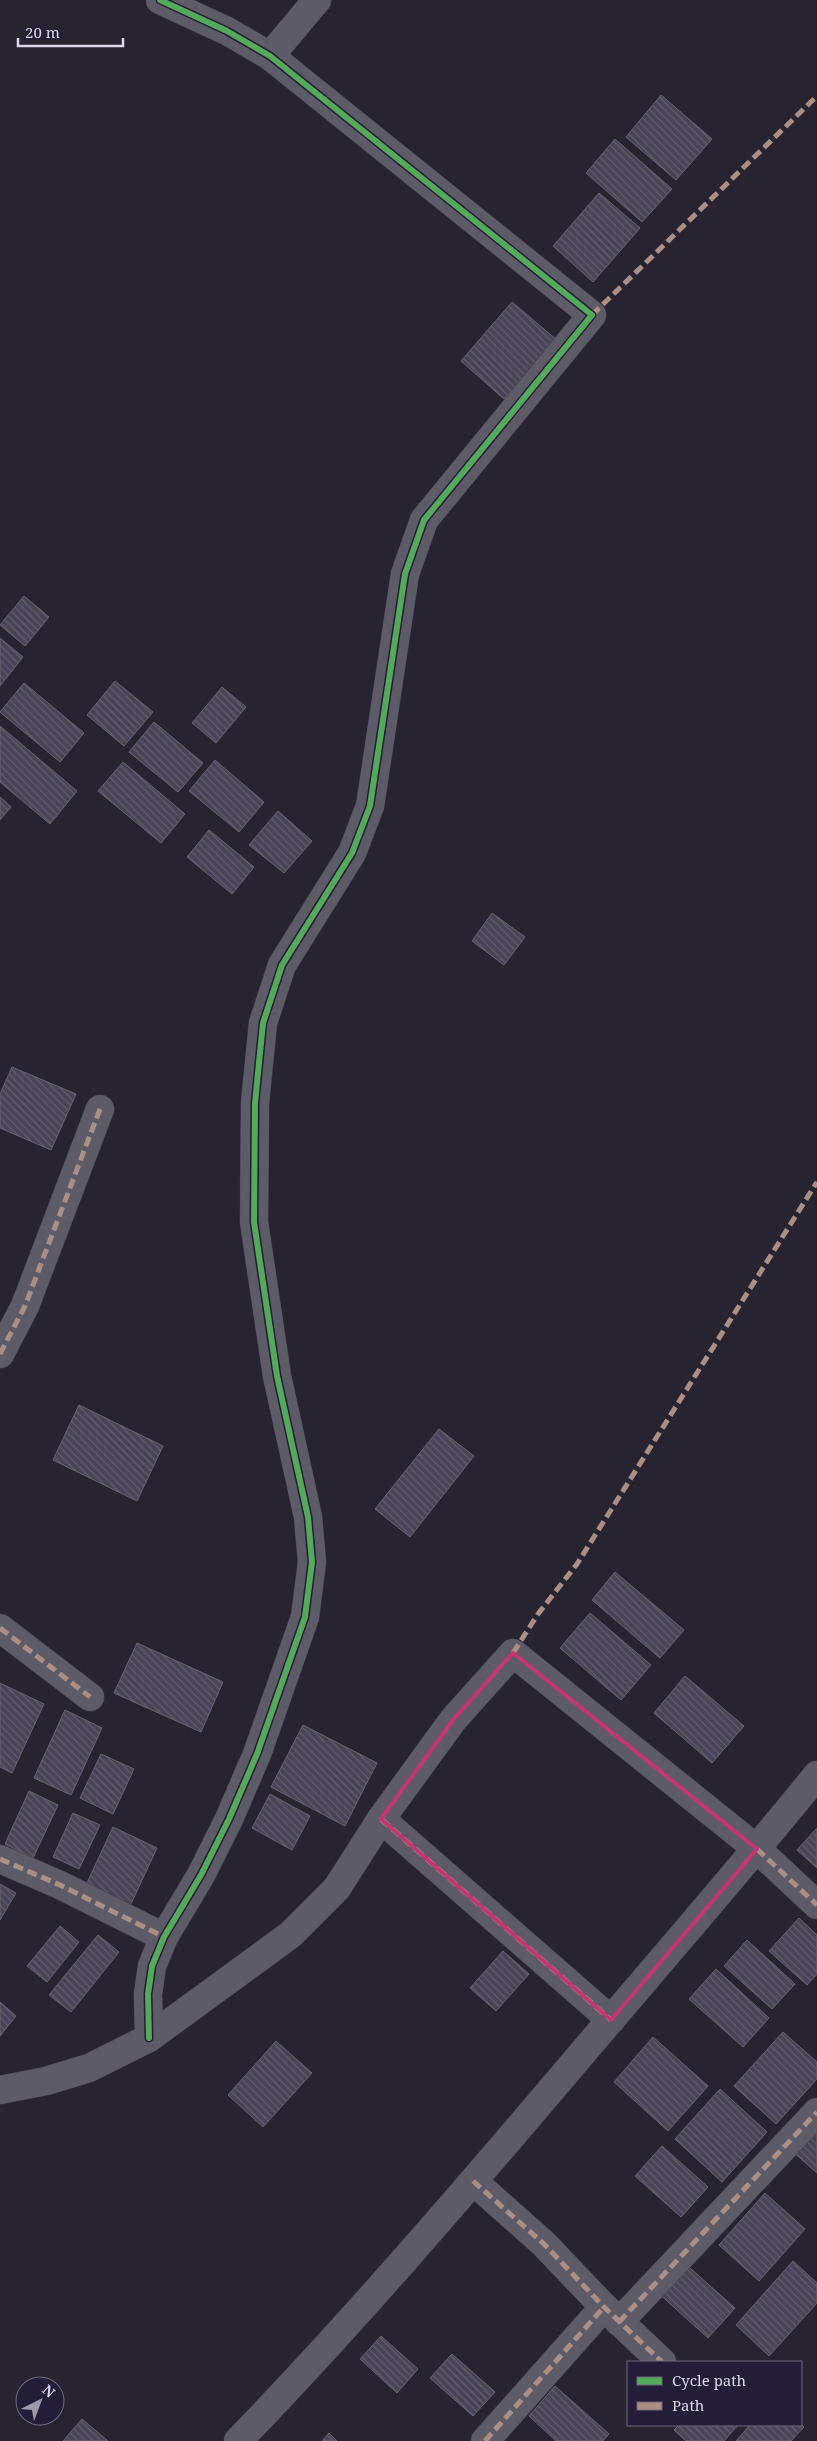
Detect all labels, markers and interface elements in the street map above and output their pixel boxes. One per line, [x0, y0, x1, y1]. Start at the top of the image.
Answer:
scale bar [18, 15, 122, 47]
text: 20 m [25, 22, 60, 42]
legend [627, 2361, 802, 2426]
text: Cycle path [672, 2370, 747, 2390]
north arrow [15, 2376, 65, 2426]
text: N [39, 2380, 59, 2402]
text: Path [672, 2395, 705, 2415]

